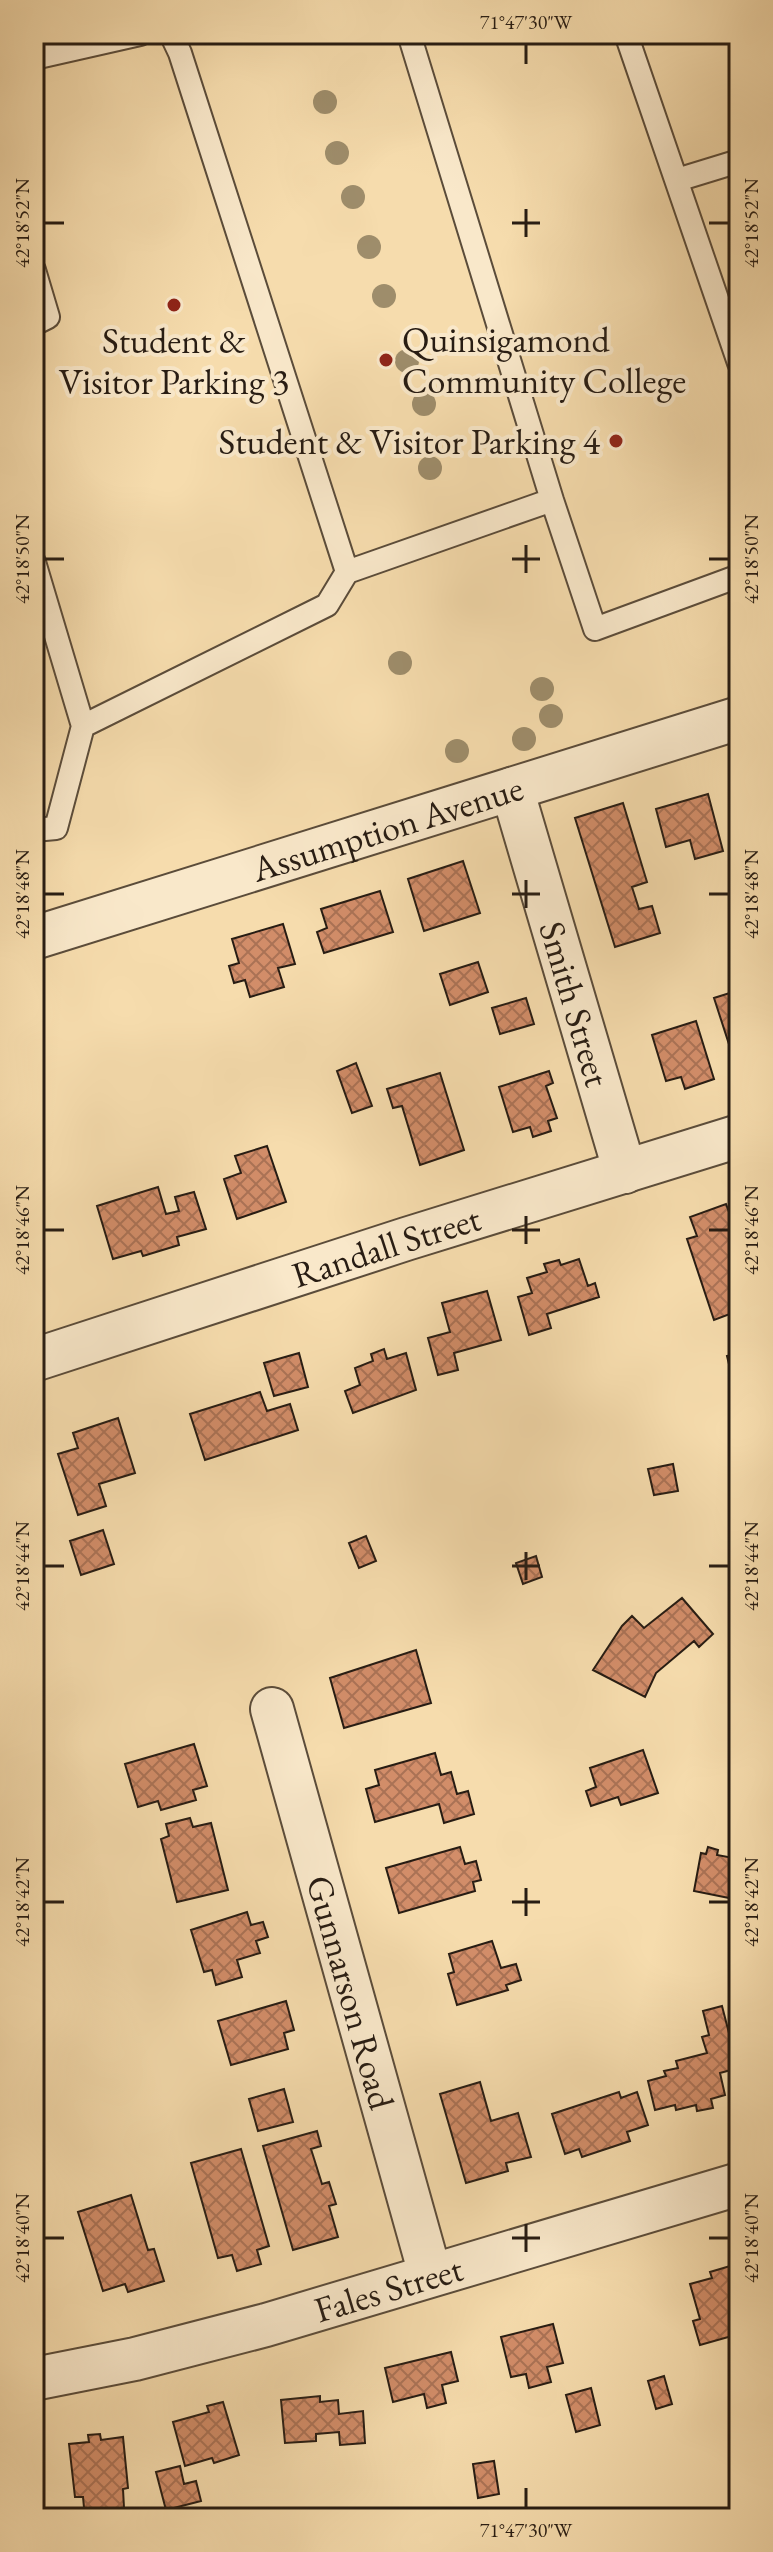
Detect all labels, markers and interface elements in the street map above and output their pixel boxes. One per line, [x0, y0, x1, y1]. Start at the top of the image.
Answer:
text: 71°47'30"W [480, 9, 573, 35]
text: 42°18'52"N [9, 178, 35, 268]
text: 42°18'52"N [738, 178, 764, 268]
marker: Student & Visitor Parking 3 [165, 296, 183, 314]
place label: Quinsigamond Community College [402, 316, 686, 404]
place label: Student & Visitor Parking 3 [59, 317, 289, 405]
marker: Quinsigamond Community College [377, 351, 395, 369]
place label: Student & Visitor Parking 4 [218, 418, 601, 465]
marker: Student & Visitor Parking 4 [607, 432, 625, 450]
text: 42°18'50"N [9, 514, 35, 604]
text: 42°18'50"N [738, 514, 764, 604]
street label: Assumption Avenue [245, 763, 529, 892]
text: 42°18'48"N [9, 849, 35, 939]
text: 42°18'48"N [738, 849, 764, 939]
street label: Smith Street [529, 916, 622, 1093]
text: 42°18'46"N [9, 1185, 35, 1275]
text: 42°18'46"N [738, 1185, 764, 1275]
street label: Randall Street [286, 1194, 487, 1298]
text: 42°18'44"N [9, 1521, 35, 1611]
text: 42°18'44"N [738, 1521, 764, 1611]
text: 42°18'42"N [9, 1857, 35, 1947]
text: 42°18'42"N [738, 1857, 764, 1947]
street label: Gunnarson Road [296, 1870, 406, 2115]
text: 42°18'40"N [9, 2193, 35, 2283]
text: 42°18'40"N [738, 2193, 764, 2283]
street label: Fales Street [309, 2244, 469, 2333]
text: 71°47'30"W [480, 2517, 573, 2543]

